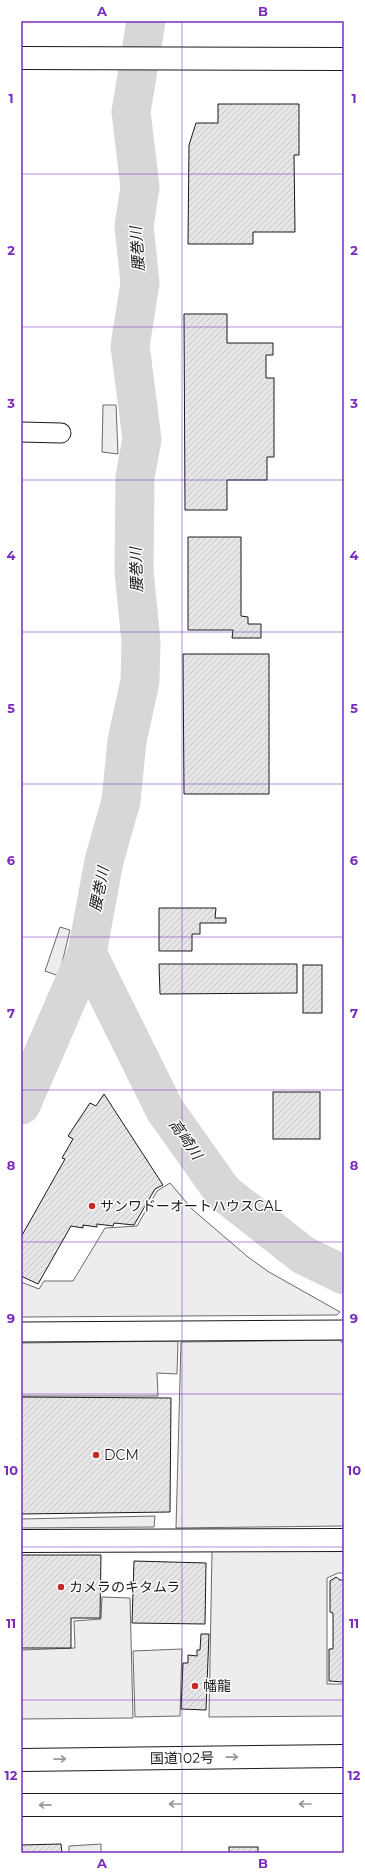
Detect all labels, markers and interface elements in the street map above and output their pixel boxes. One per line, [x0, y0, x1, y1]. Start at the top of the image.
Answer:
text: A [96, 3, 108, 19]
text: B [258, 3, 268, 19]
text: 1 [8, 90, 14, 106]
text: 1 [351, 90, 357, 106]
water label: 腰巻川 [126, 224, 148, 272]
text: 2 [7, 242, 15, 258]
text: 2 [350, 242, 358, 258]
text: 3 [6, 395, 15, 411]
text: 3 [349, 395, 358, 411]
water label: 腰巻川 [126, 545, 146, 593]
text: 4 [7, 547, 16, 563]
text: 4 [350, 547, 359, 563]
text: 5 [7, 700, 15, 716]
text: 5 [350, 700, 358, 716]
text: 6 [7, 852, 16, 868]
text: 6 [350, 852, 359, 868]
water label: 腰巻川 [85, 863, 113, 913]
text: 7 [7, 1005, 15, 1021]
text: 7 [350, 1005, 358, 1021]
water label: 高崎川 [165, 1115, 208, 1165]
text: 8 [7, 1157, 16, 1173]
text: 8 [350, 1157, 359, 1173]
place label: サンワドーオートハウスCAL [100, 1197, 283, 1215]
marker: サンワドーオートハウスCAL [87, 1201, 97, 1211]
text: 9 [7, 1310, 15, 1326]
text: 9 [350, 1310, 358, 1326]
place label: DCM [104, 1446, 139, 1464]
marker: DCM [91, 1450, 101, 1460]
text: 10 [4, 1462, 18, 1478]
text: 10 [347, 1462, 361, 1478]
place label: カメラのキタムラ [69, 1578, 180, 1596]
marker: カメラのキタムラ [56, 1582, 66, 1592]
text: 11 [6, 1615, 16, 1631]
text: 11 [349, 1615, 359, 1631]
place label: 幡龍 [203, 1677, 231, 1695]
marker: 幡龍 [190, 1681, 200, 1691]
street label: 国道102号 [150, 1748, 214, 1768]
one-way arrow [225, 1753, 238, 1761]
one-way arrow [53, 1756, 66, 1763]
text: 12 [5, 1767, 18, 1783]
text: 12 [348, 1767, 361, 1783]
one-way arrow [169, 1800, 182, 1808]
one-way arrow [299, 1800, 312, 1808]
one-way arrow [39, 1801, 52, 1809]
text: A [96, 1855, 108, 1871]
text: B [258, 1855, 268, 1871]

